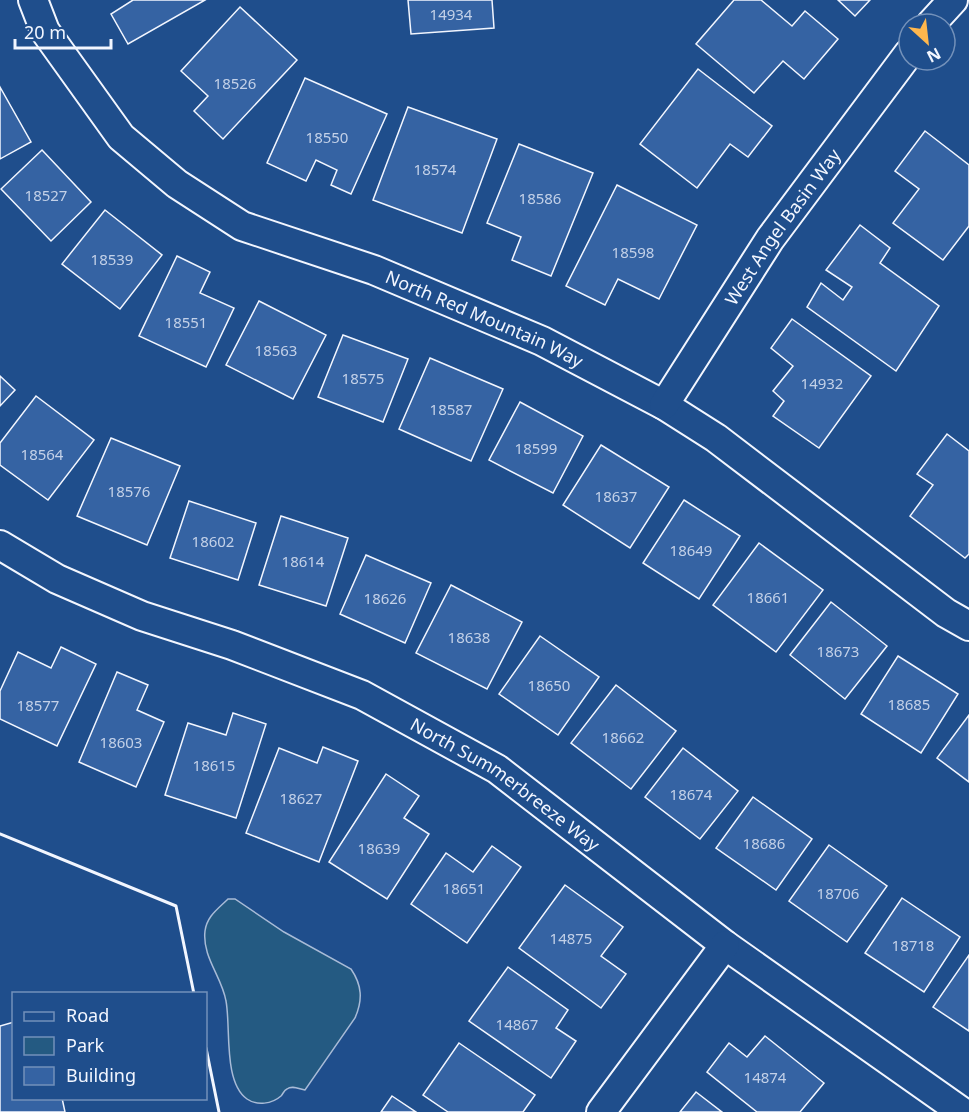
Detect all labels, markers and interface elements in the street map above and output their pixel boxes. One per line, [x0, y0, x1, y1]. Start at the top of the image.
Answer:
house number: 14934 [430, 4, 473, 24]
scale bar [15, 12, 111, 50]
north arrow [897, 12, 957, 72]
text: 20 m [24, 20, 66, 44]
text: N [923, 43, 945, 68]
house number: 18526 [214, 73, 256, 93]
house number: 18550 [306, 127, 348, 147]
street label: West Angel Basin Way [719, 143, 846, 310]
house number: 18574 [414, 159, 457, 179]
house number: 18527 [25, 185, 67, 205]
house number: 18586 [519, 188, 561, 208]
house number: 18598 [612, 242, 654, 262]
house number: 18539 [91, 249, 133, 269]
street label: North Red Mountain Way [382, 264, 588, 373]
house number: 18551 [165, 312, 207, 332]
house number: 18563 [255, 340, 297, 360]
house number: 18575 [342, 368, 384, 388]
house number: 14932 [801, 373, 843, 393]
house number: 18587 [430, 399, 472, 419]
house number: 18599 [515, 438, 557, 458]
house number: 18564 [21, 444, 64, 464]
house number: 18576 [108, 481, 150, 501]
house number: 18637 [595, 486, 637, 506]
house number: 18602 [192, 531, 234, 551]
house number: 18649 [670, 540, 712, 560]
house number: 18614 [282, 551, 325, 571]
house number: 18661 [747, 587, 789, 607]
house number: 18626 [364, 588, 406, 608]
house number: 18638 [448, 627, 490, 647]
house number: 18673 [817, 641, 859, 661]
house number: 18650 [528, 675, 570, 695]
house number: 18685 [888, 694, 930, 714]
house number: 18577 [17, 695, 59, 715]
street label: North Summerbreeze Way [406, 712, 606, 857]
house number: 18662 [602, 727, 644, 747]
house number: 18603 [100, 732, 142, 752]
house number: 18615 [193, 755, 235, 775]
house number: 18674 [670, 784, 713, 804]
house number: 18627 [280, 788, 322, 808]
house number: 18686 [743, 833, 785, 853]
house number: 18639 [358, 838, 400, 858]
house number: 18651 [443, 878, 485, 898]
house number: 18706 [817, 883, 859, 903]
house number: 14875 [550, 928, 592, 948]
house number: 18718 [892, 935, 934, 955]
legend [12, 992, 207, 1100]
text: Road [66, 1003, 109, 1027]
house number: 14867 [496, 1014, 538, 1034]
text: Park [66, 1033, 104, 1057]
text: Building [66, 1063, 136, 1087]
house number: 14874 [744, 1067, 787, 1087]

